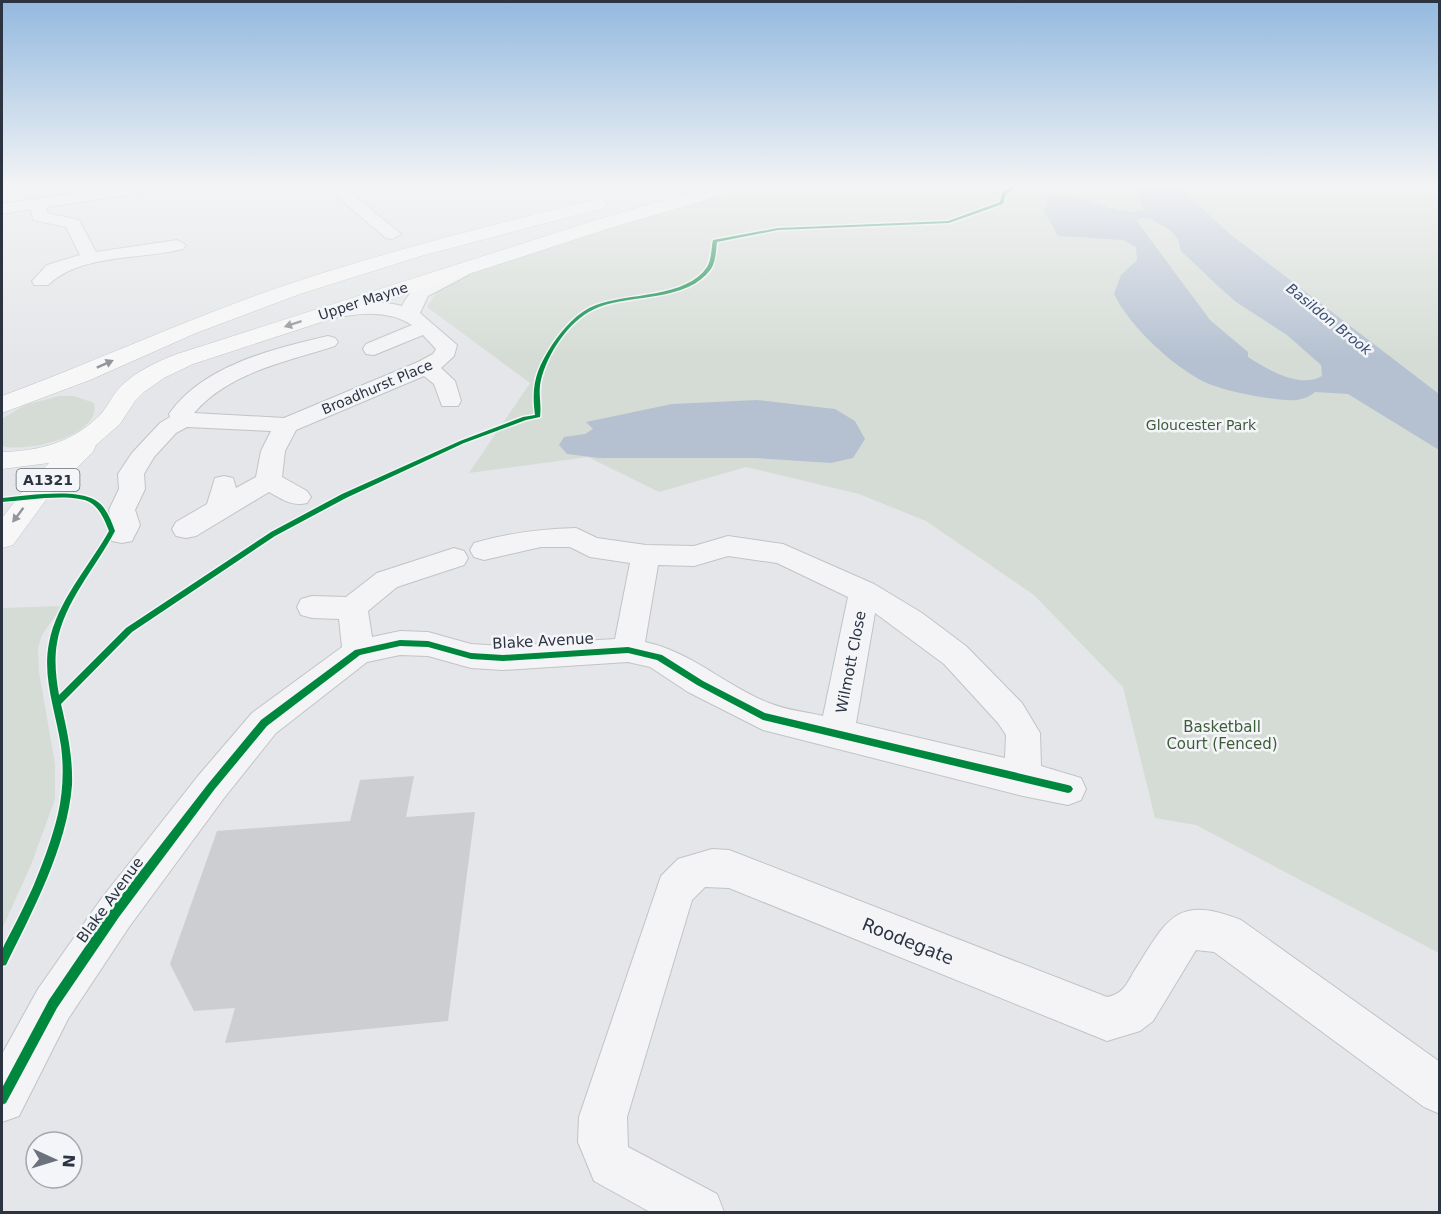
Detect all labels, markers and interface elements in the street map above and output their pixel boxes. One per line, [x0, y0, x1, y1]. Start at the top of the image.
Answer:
street label: Upper Mayne [316, 279, 410, 323]
water label: Basildon Brook [1283, 280, 1375, 359]
one-way arrow [284, 319, 302, 329]
street label: Broadhurst Place [319, 356, 435, 418]
one-way arrow [96, 359, 114, 369]
park label: Gloucester Park [1146, 417, 1257, 433]
road number: A1321 [16, 469, 80, 491]
one-way arrow [12, 507, 24, 523]
street label: Wilmott Close [832, 609, 870, 715]
street label: Blake Avenue [492, 629, 594, 653]
park label: Basketball Court (Fenced) [1166, 718, 1278, 753]
street label: Blake Avenue [73, 854, 147, 946]
street label: Roodegate [859, 913, 957, 969]
north arrow [24, 1130, 84, 1190]
text: N [59, 1154, 78, 1168]

